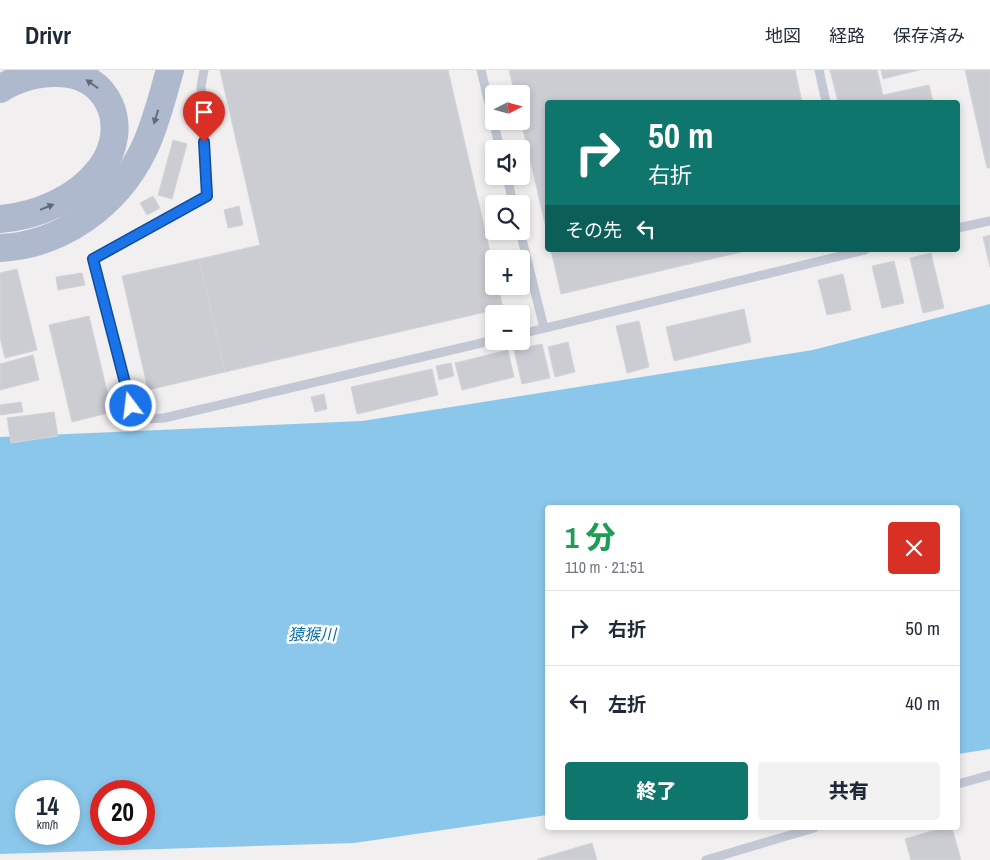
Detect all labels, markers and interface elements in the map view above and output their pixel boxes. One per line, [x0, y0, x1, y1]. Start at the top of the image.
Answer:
text: Drivr [25, 19, 71, 51]
text: 地図 [765, 23, 801, 48]
text: 経路 [829, 23, 865, 48]
text: 保存済み [893, 23, 965, 48]
one-way arrow [85, 79, 99, 89]
north arrow [485, 85, 530, 130]
map controls [485, 85, 530, 350]
pin [183, 91, 225, 142]
icon: arrive [190, 98, 218, 126]
one-way arrow [152, 109, 160, 124]
text: 50 m [648, 112, 713, 159]
icon: right [565, 120, 630, 185]
button: sound [485, 140, 530, 185]
text: 右折 [648, 160, 692, 190]
button: search [485, 195, 530, 240]
one-way arrow [40, 203, 55, 211]
icon: left [632, 215, 660, 243]
text: その先 [565, 217, 622, 243]
button: + [485, 250, 530, 295]
button: − [485, 305, 530, 350]
position arrow [104, 379, 156, 431]
text: 1 分 [565, 517, 616, 557]
button: close [888, 522, 940, 574]
text: 110 m · 21:51 [565, 556, 644, 578]
icon: right [565, 614, 593, 642]
text: 50 m [905, 615, 940, 641]
text: 右折 [608, 616, 646, 642]
water label: 猿猴川 [288, 623, 338, 645]
icon: left [565, 689, 593, 717]
text: 40 m [905, 690, 940, 716]
text: 左折 [608, 691, 646, 717]
button: 終了 [565, 762, 748, 820]
button: 共有 [758, 762, 940, 820]
speed limit sign: 20 [90, 780, 155, 845]
text: 14 [36, 789, 59, 823]
text: km/h [37, 817, 58, 833]

